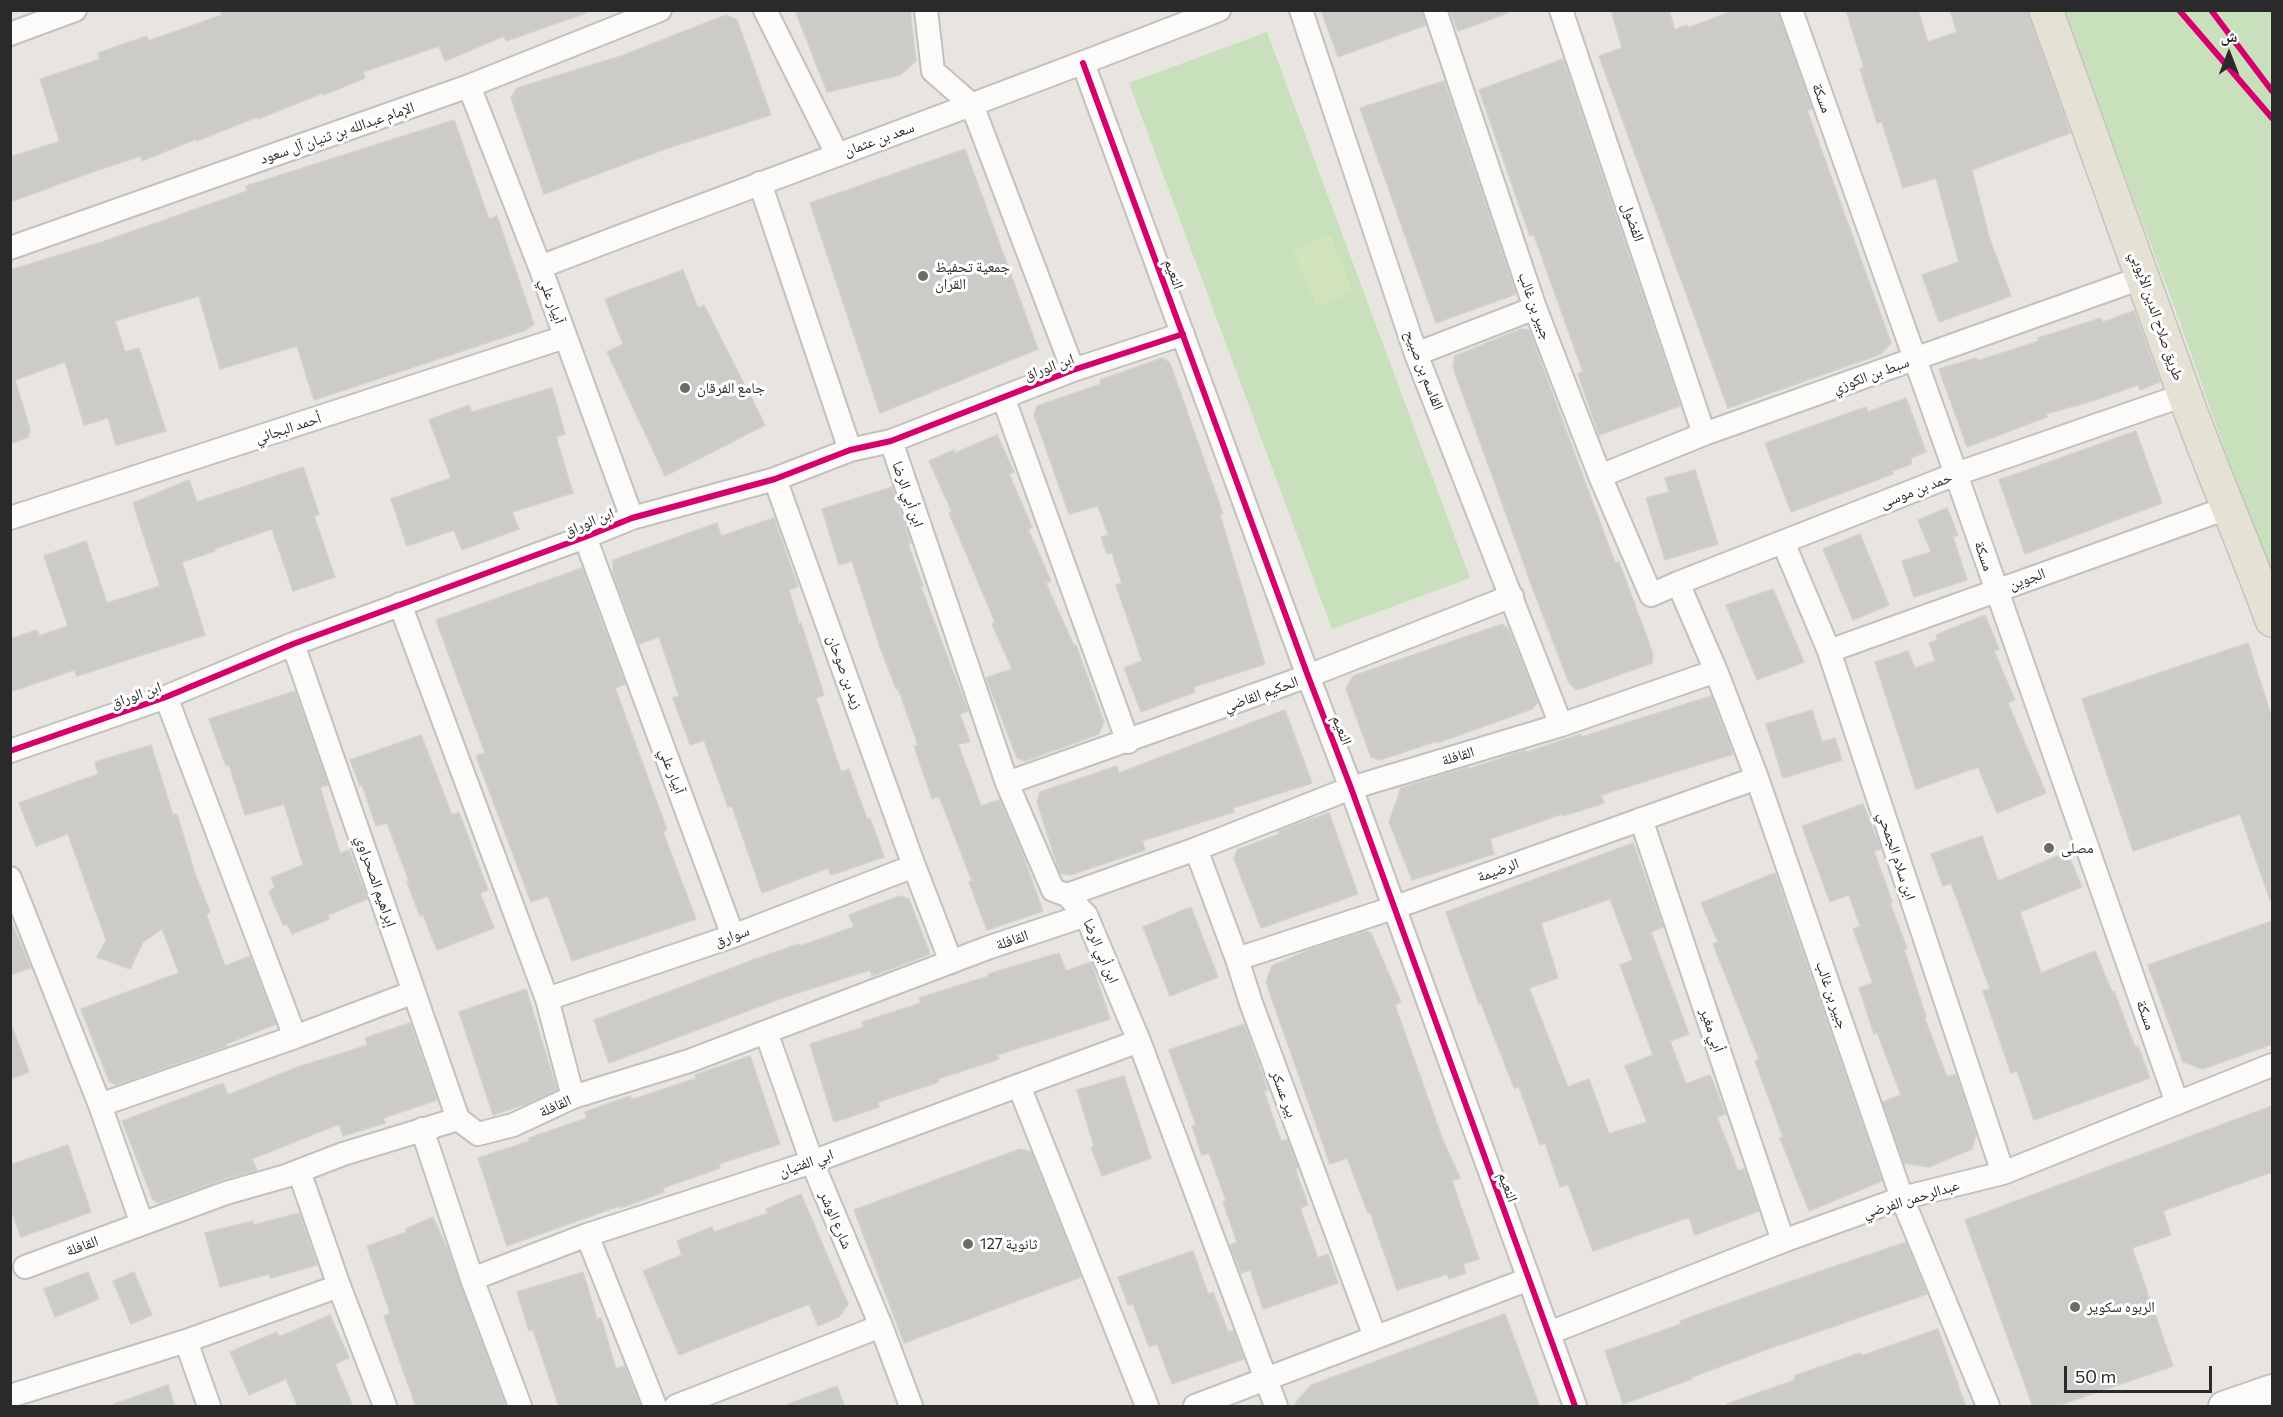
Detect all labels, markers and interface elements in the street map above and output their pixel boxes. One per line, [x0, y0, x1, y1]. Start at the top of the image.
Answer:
north arrow [2199, 24, 2259, 84]
text: ش [2221, 26, 2237, 45]
street label: مسكة [1808, 81, 1836, 115]
street label: الإمام عبدالله بن ثنيان آل سعود [257, 98, 417, 168]
street label: سعد بن عثمان [841, 118, 917, 160]
street label: الفضول [1618, 200, 1648, 244]
street label: طريق صلاح الدين الأيوبي [2126, 249, 2188, 383]
street label: النعيم [1160, 257, 1188, 291]
place label: جمعية تحفيظ القران [935, 258, 1010, 293]
marker: جمعية تحفيظ القران [916, 269, 930, 283]
street label: جبير بن غالب [1514, 270, 1556, 342]
street label: آبيار علي [535, 276, 569, 326]
street label: القاسم بن صبيح [1400, 327, 1448, 413]
street label: ابن الوراق [1021, 350, 1077, 384]
street label: سبط بن الكوزي [1830, 353, 1912, 397]
place label: جامع الفرقان [697, 379, 765, 397]
marker: جامع الفرقان [678, 381, 692, 395]
street label: أحمد البجائي [253, 409, 323, 447]
street label: ابن أبي الرضا [888, 459, 928, 529]
street label: حمد بن موسى [1878, 468, 1954, 512]
street label: ابن الوراق [561, 504, 617, 540]
street label: مسكة [1971, 539, 1997, 573]
street label: الجوين [2006, 564, 2048, 594]
street label: زيد بن صوحان [823, 632, 867, 712]
street label: الحكيم القاضي [1221, 672, 1301, 716]
street label: ابن الوراق [108, 678, 164, 712]
street label: النعيم [1328, 712, 1356, 748]
street label: القافلة [1440, 743, 1476, 769]
street label: آبيار علي [655, 746, 689, 796]
street label: ابن سلام الجمحي [1874, 810, 1920, 902]
street label: إبراهيم الصحراوي [352, 833, 400, 929]
place label: مصلى [2061, 839, 2093, 857]
marker: مصلى [2042, 841, 2056, 855]
street label: الرضيمة [1475, 854, 1521, 886]
street label: ابن أبي الرضا [1079, 916, 1123, 986]
street label: سوارق [712, 921, 752, 951]
street label: القافلة [993, 926, 1031, 954]
street label: جبير بن غالب [1812, 959, 1852, 1031]
street label: مسكة [2133, 998, 2159, 1032]
street label: أبي مغير [1696, 1006, 1728, 1054]
street label: بير عسكر [1267, 1068, 1301, 1120]
street label: القافلة [536, 1091, 574, 1121]
street label: ابي الفتيان [776, 1145, 836, 1181]
street label: النعيم [1494, 1170, 1522, 1204]
street label: عبدالرحمن الفرضي [1861, 1176, 1961, 1222]
street label: شارع الوشر [816, 1188, 856, 1252]
street label: القافلة [63, 1232, 101, 1260]
place label: ثانوية 127 [980, 1235, 1037, 1253]
marker: ثانوية 127 [961, 1237, 975, 1251]
place label: الربوه سكوير [2087, 1298, 2155, 1316]
marker: الربوه سكوير [2068, 1300, 2082, 1314]
scale bar [2067, 1354, 2216, 1392]
text: 50 m [2075, 1365, 2116, 1387]

